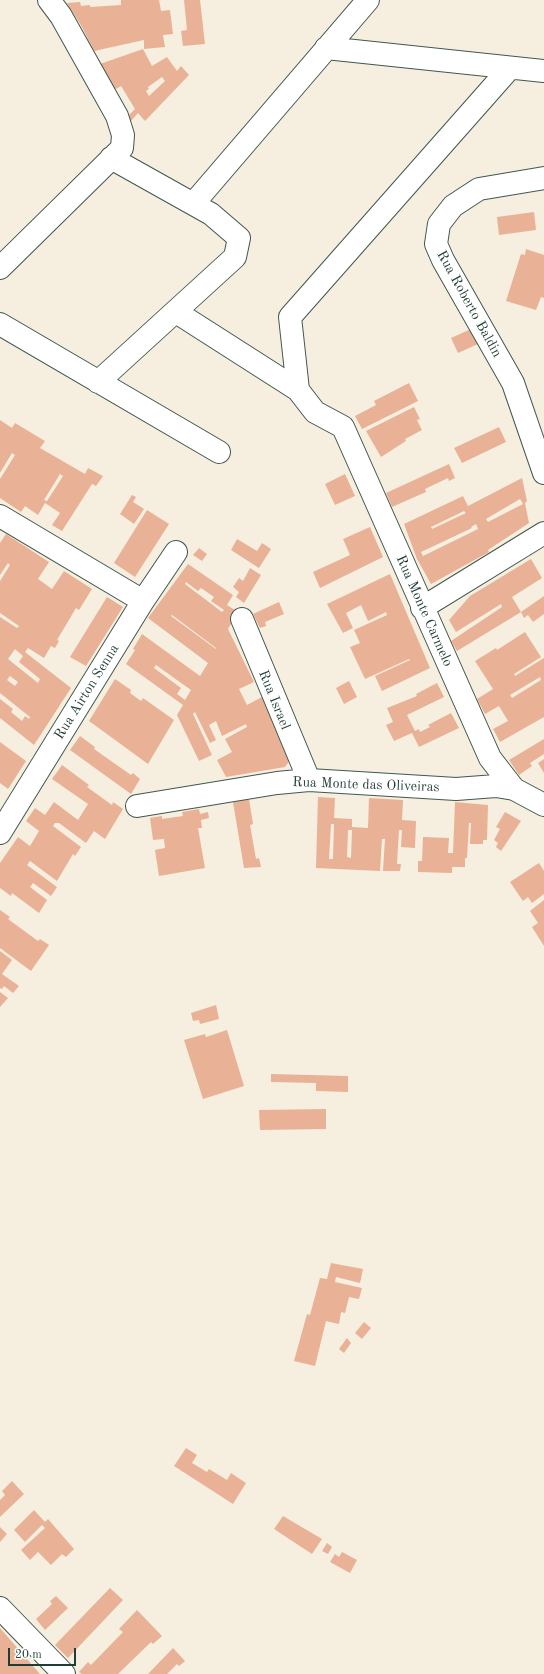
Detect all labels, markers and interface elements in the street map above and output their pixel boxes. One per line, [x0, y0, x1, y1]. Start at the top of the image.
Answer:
street label: Rua Roberto Baldin [433, 248, 505, 360]
street label: Rua Monte Carmelo [392, 553, 456, 669]
street label: Rua Airton Senna [51, 641, 123, 743]
street label: Rua Israel [254, 668, 294, 732]
street label: Rua Monte das Oliveiras [292, 774, 440, 796]
scale bar [10, 1640, 78, 1666]
text: 20 m [15, 1649, 42, 1661]

